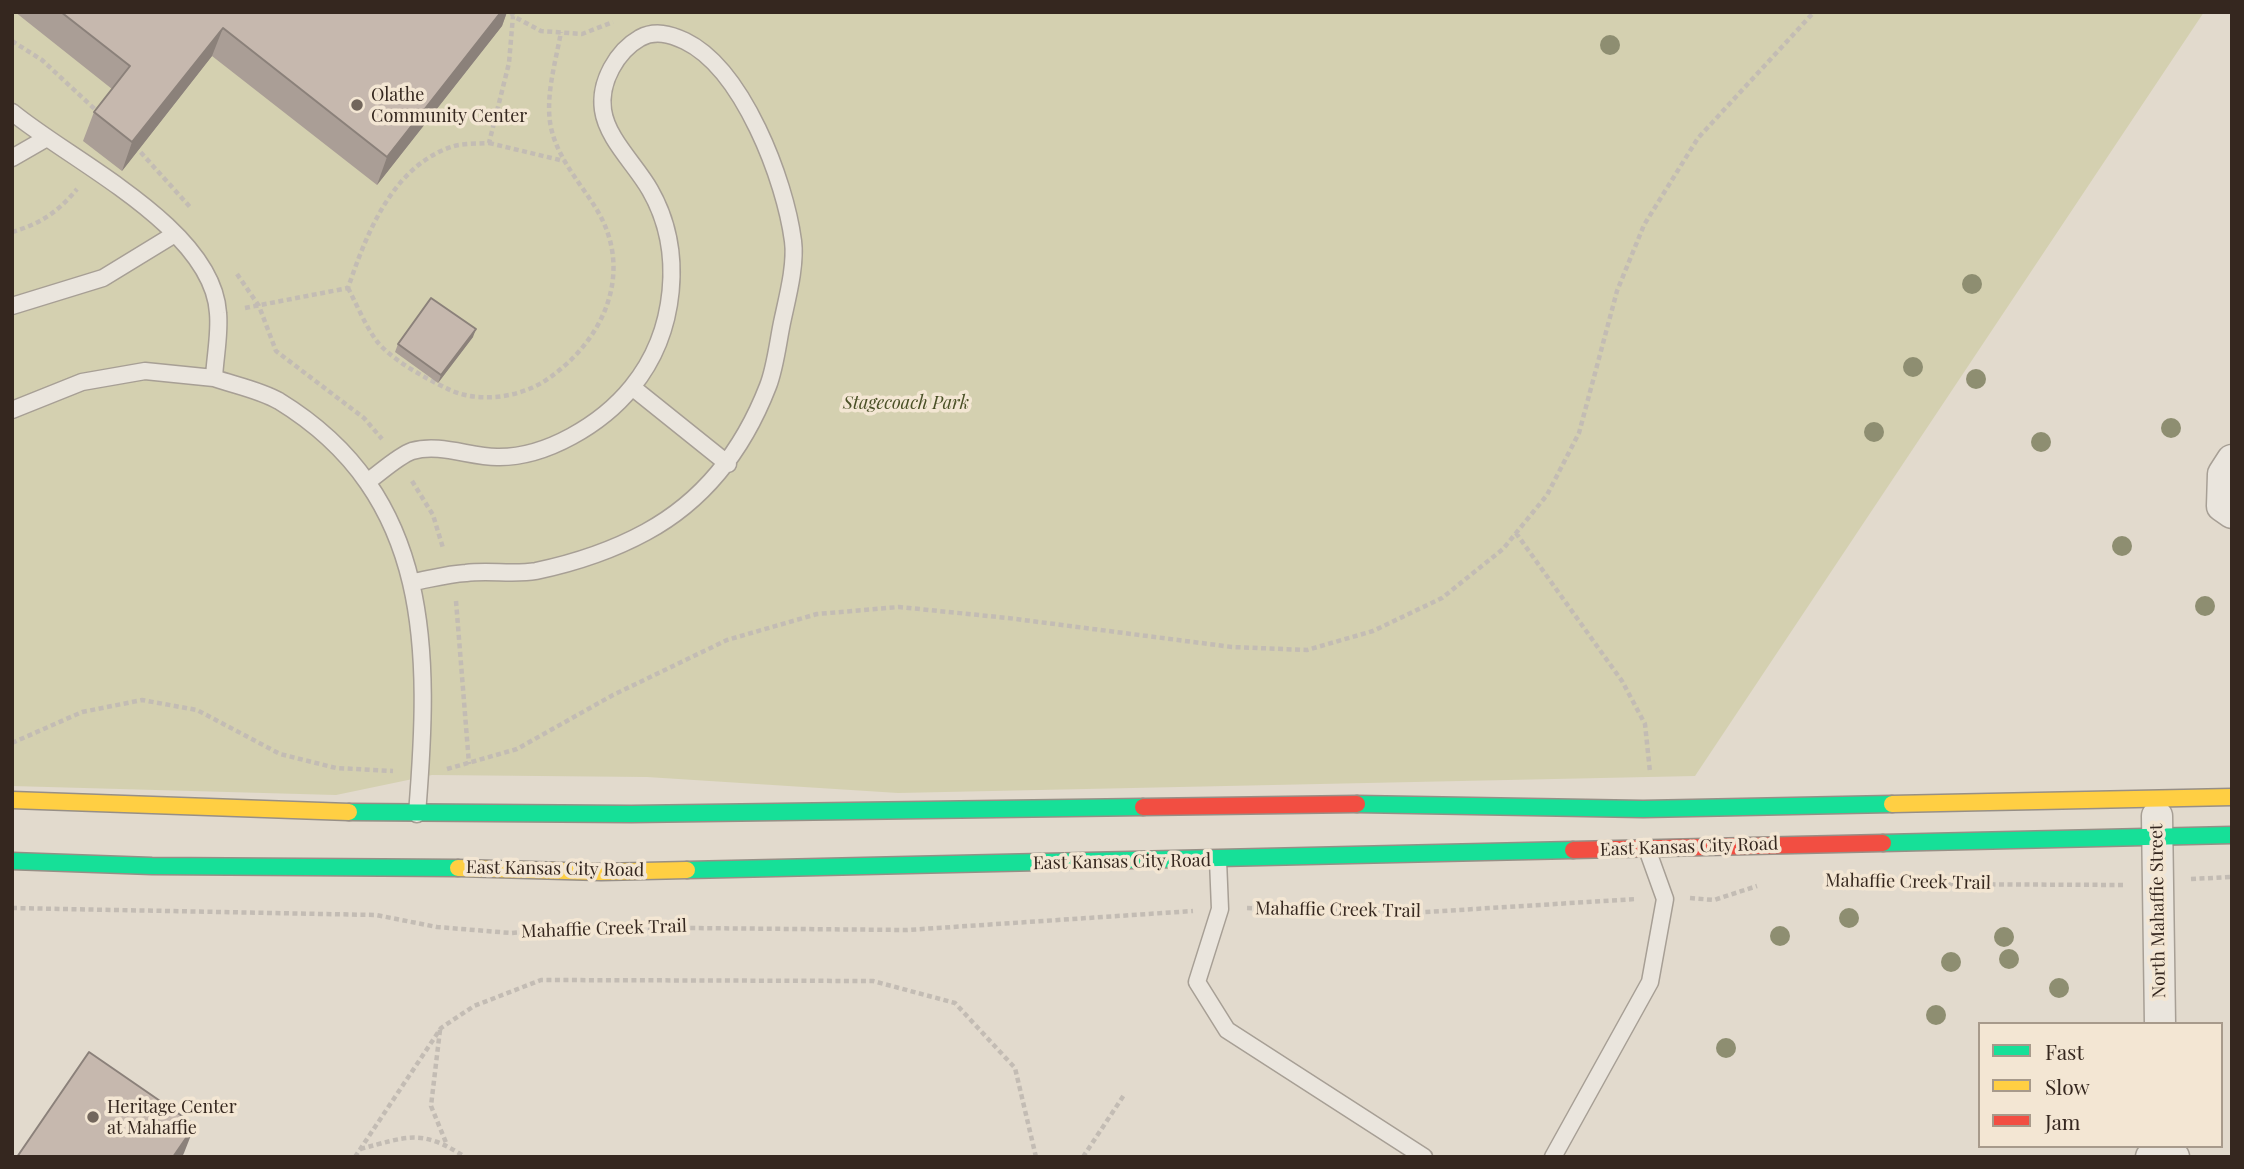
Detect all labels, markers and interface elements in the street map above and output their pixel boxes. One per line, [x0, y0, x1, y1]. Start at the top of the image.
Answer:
place label: Olathe Community Center [371, 84, 527, 126]
marker: Olathe Community Center [349, 97, 365, 113]
park label: Stagecoach Park [843, 392, 969, 414]
street label: North Mahaffie Street [2146, 823, 2170, 999]
street label: East Kansas City Road [1599, 833, 1779, 861]
street label: East Kansas City Road [1033, 850, 1211, 874]
street label: East Kansas City Road [466, 857, 644, 881]
street label: Mahaffie Creek Trail [1825, 870, 1991, 894]
street label: Mahaffie Creek Trail [1255, 898, 1421, 922]
street label: Mahaffie Creek Trail [521, 915, 687, 943]
legend [1978, 1022, 2223, 1148]
text: Fast [2045, 1037, 2084, 1065]
text: Slow [2045, 1072, 2090, 1100]
place label: Heritage Center at Mahaffie [107, 1096, 237, 1138]
text: Jam [2045, 1107, 2081, 1135]
marker: Heritage Center at Mahaffie [85, 1109, 101, 1125]

